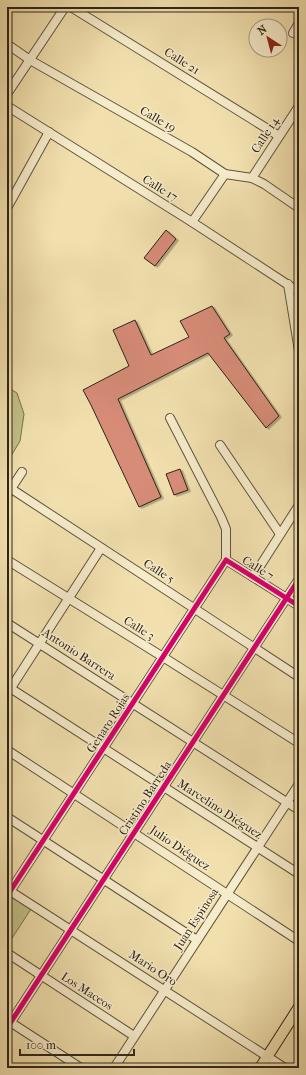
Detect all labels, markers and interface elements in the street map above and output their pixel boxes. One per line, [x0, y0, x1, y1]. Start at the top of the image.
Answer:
north arrow [248, 18, 288, 58]
text: N [255, 22, 270, 38]
street label: Calle 21 [162, 45, 202, 77]
street label: Calle 19 [137, 103, 179, 135]
street label: Calle 14 [248, 114, 282, 156]
street label: Calle 17 [140, 172, 180, 204]
street label: Calle 7 [240, 553, 277, 583]
street label: Calle 5 [141, 556, 177, 586]
street label: Calle 3 [121, 613, 157, 643]
street label: Antonio Barrera [39, 625, 118, 683]
street label: Genaro Rojas [84, 690, 133, 755]
street label: Cristino Barreda [116, 758, 175, 838]
street label: Marcelino Diéguez [175, 776, 266, 842]
street label: Julio Diéguez [146, 822, 213, 874]
street label: Juan Espinosa [170, 885, 221, 953]
street label: Mario Oro [126, 947, 180, 989]
street label: Los Maceos [59, 969, 116, 1013]
scale bar [20, 1031, 134, 1057]
text: 100 m [26, 1038, 56, 1052]

